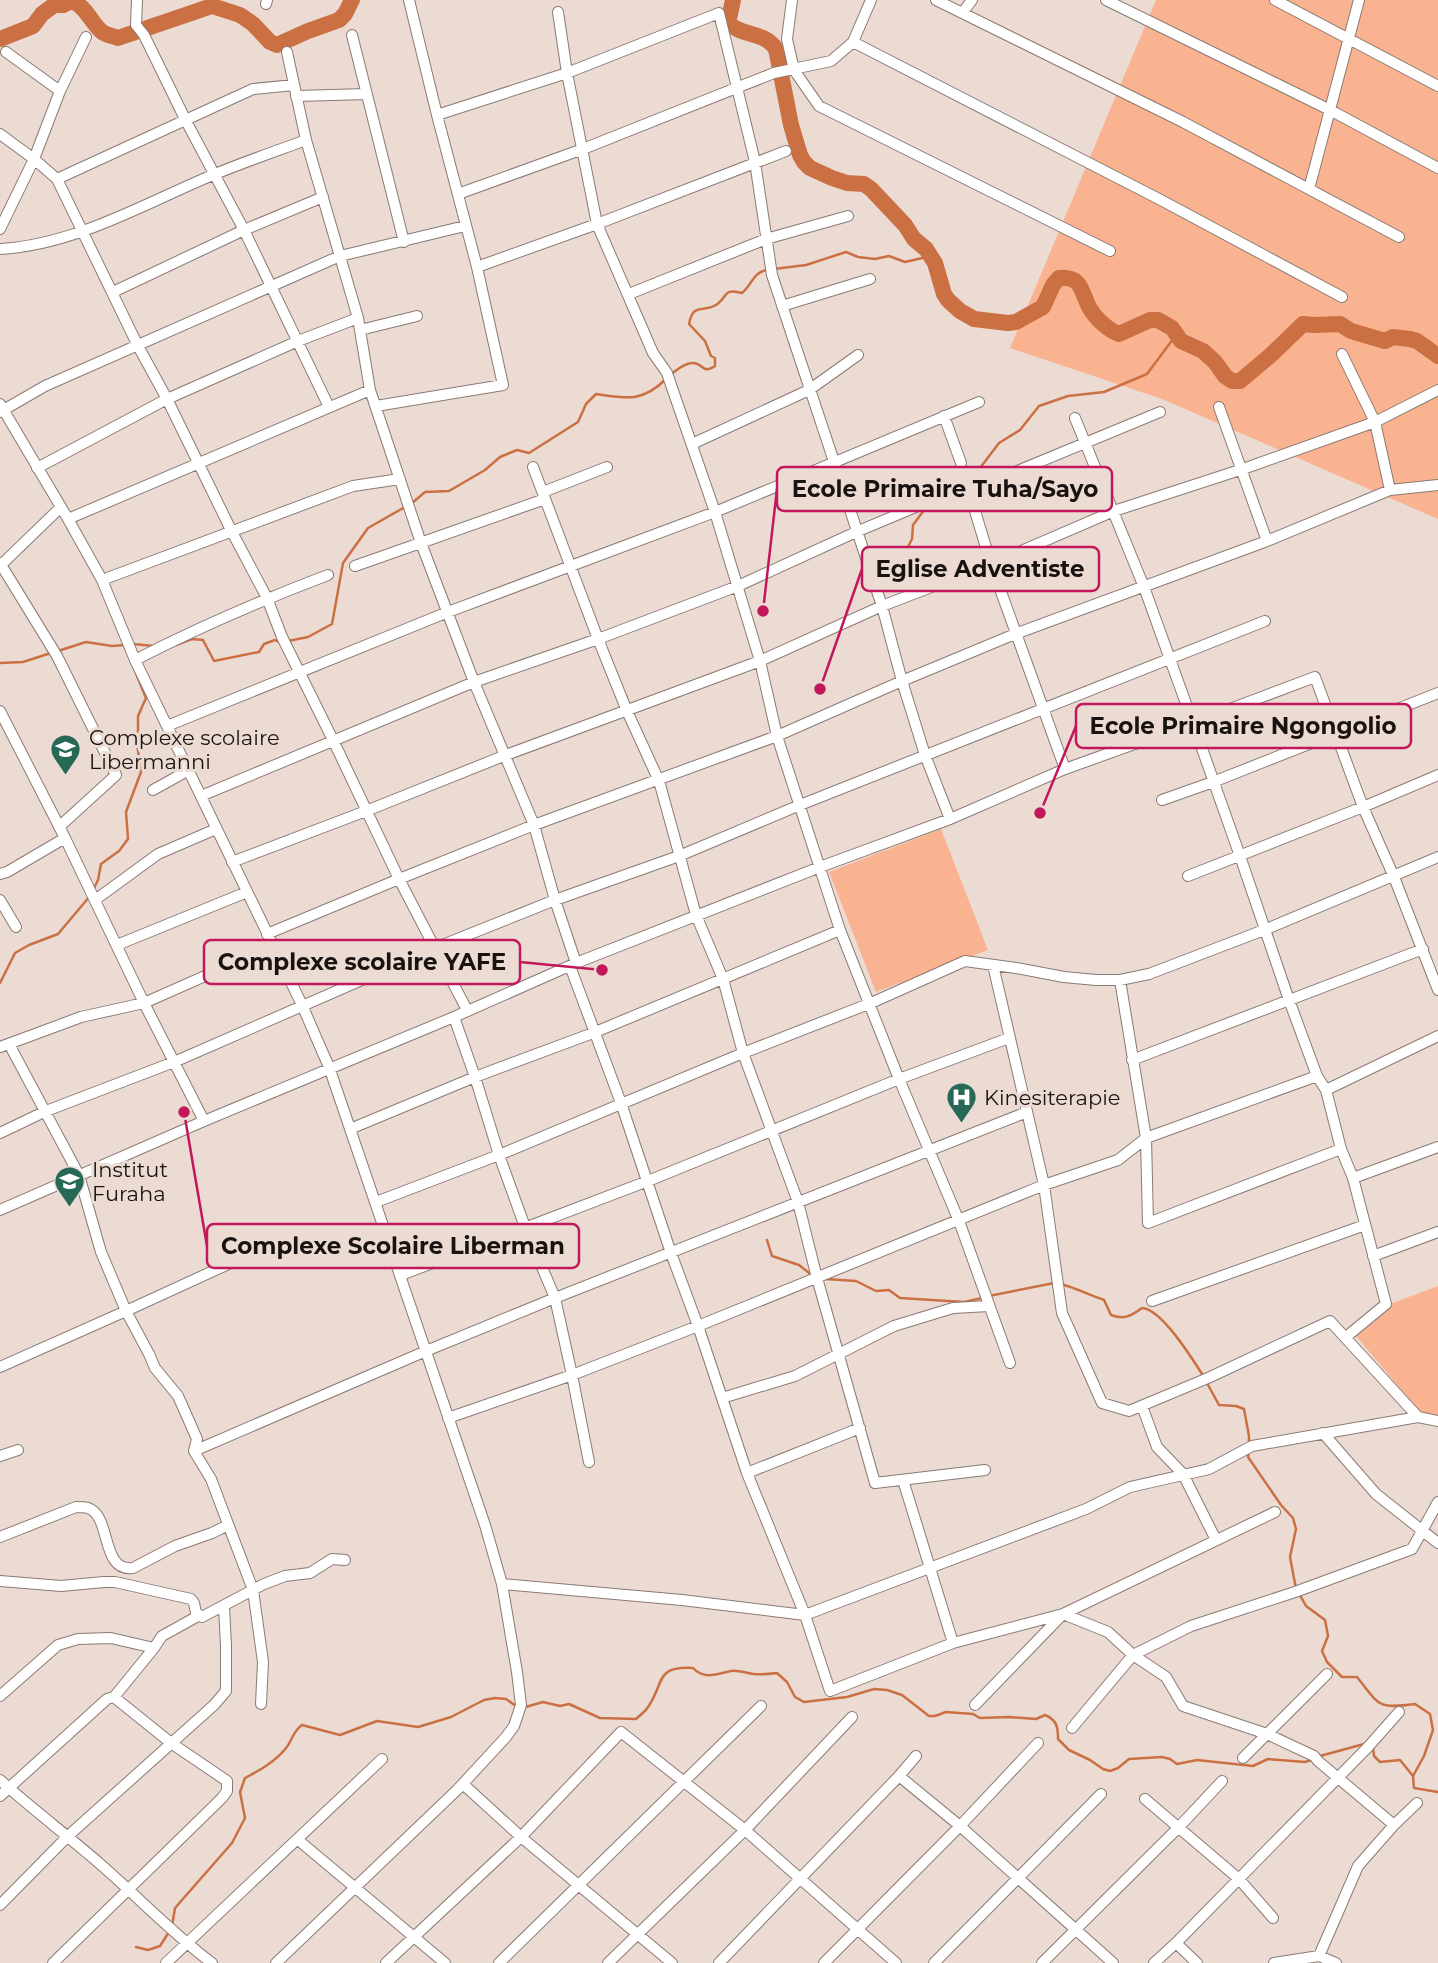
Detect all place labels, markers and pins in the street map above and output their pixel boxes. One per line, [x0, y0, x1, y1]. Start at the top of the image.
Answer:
callout: Ecole Primaire Tuha/Sayo [777, 467, 1112, 511]
callout: Eglise Adventiste [862, 547, 1099, 591]
callout: Ecole Primaire Ngongolio [1076, 704, 1411, 748]
place label: Complexe scolaire Libermanni [89, 725, 280, 774]
school or university icon: Complexe scolaire Libermanni [49, 732, 83, 776]
callout: Complexe scolaire YAFE [204, 940, 520, 984]
hospital icon: Kinesiterapie [944, 1080, 978, 1124]
place label: Kinesiterapie [984, 1085, 1121, 1110]
place label: Institut Furaha [92, 1157, 168, 1206]
school or university icon: Institut Furaha [52, 1164, 86, 1208]
callout: Complexe Scolaire Liberman [207, 1224, 579, 1268]

